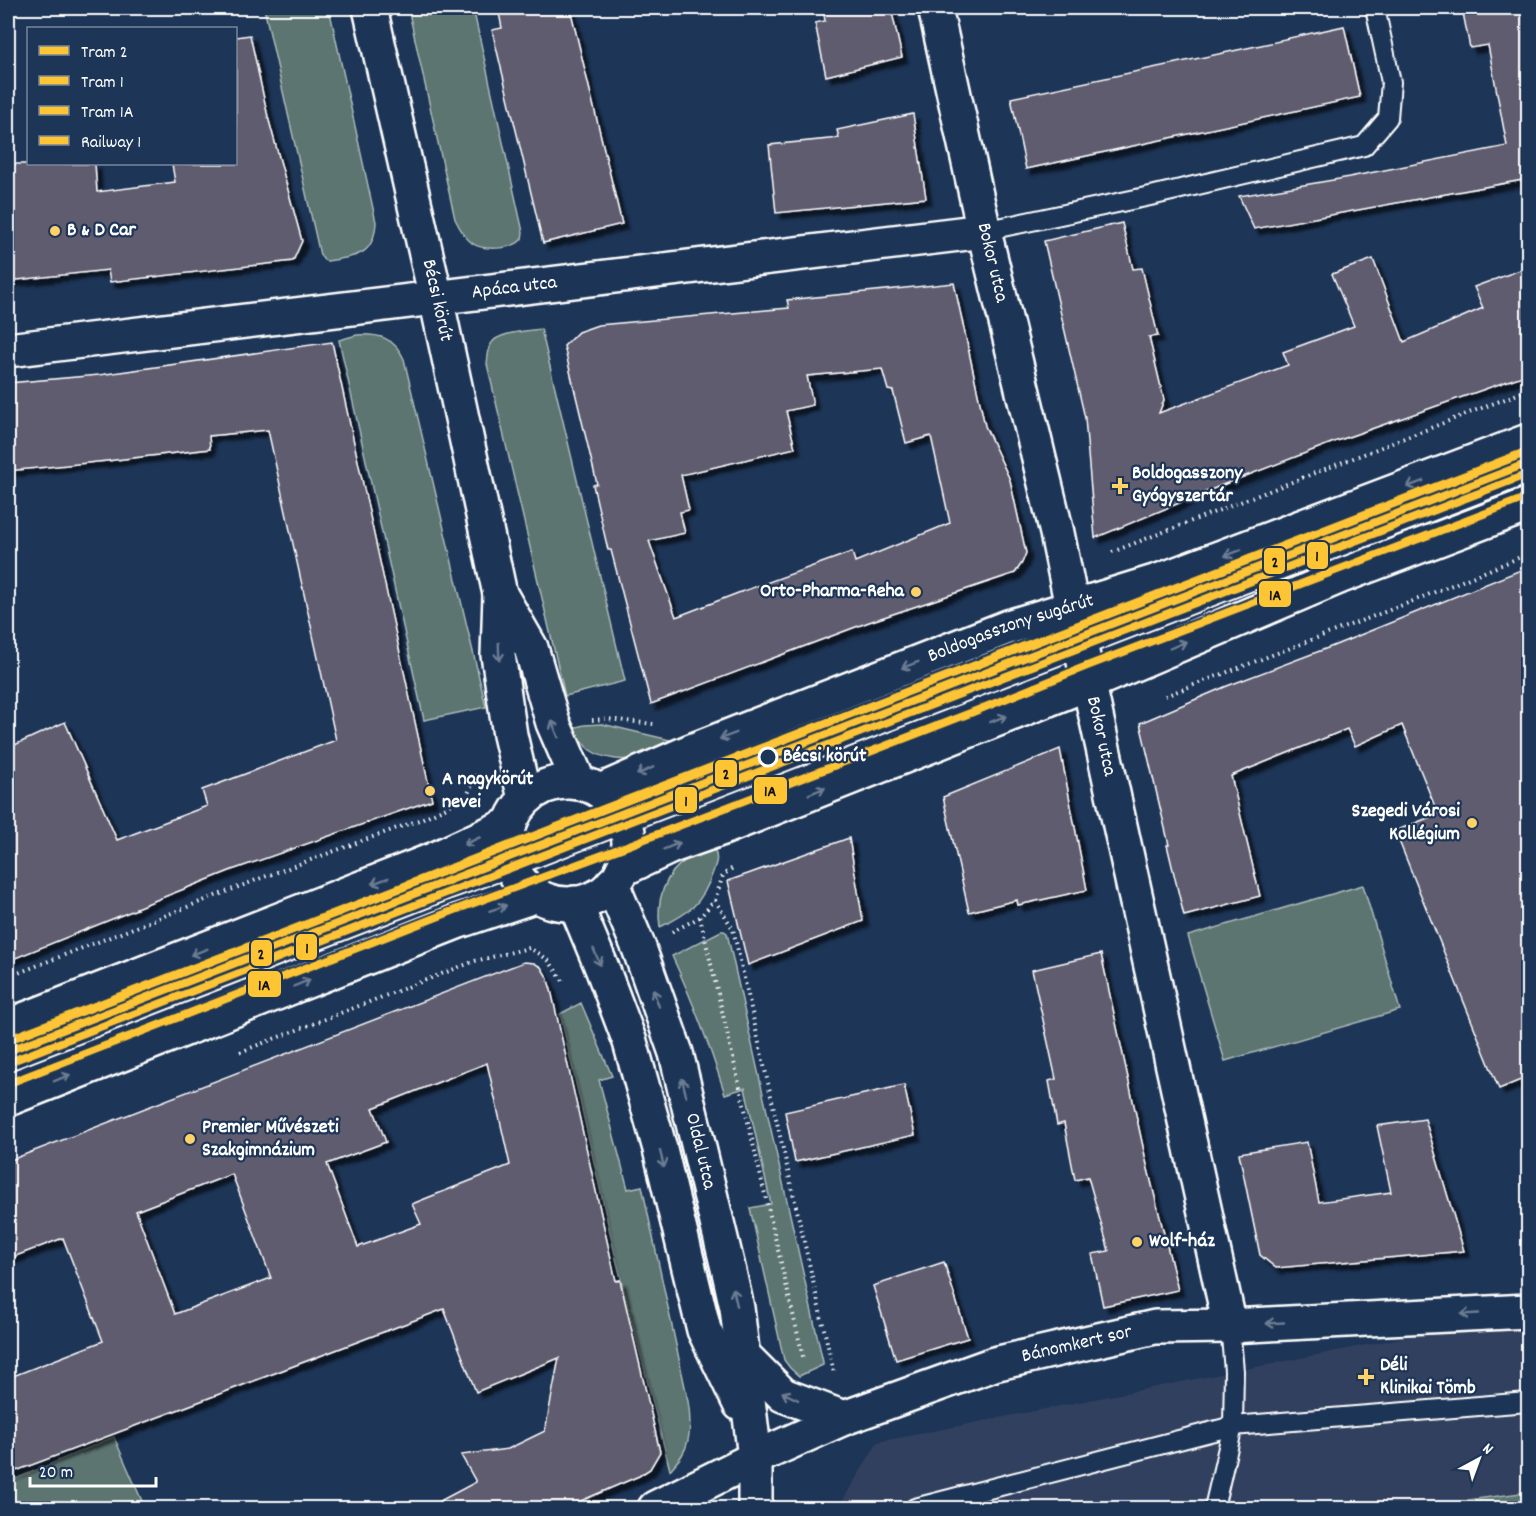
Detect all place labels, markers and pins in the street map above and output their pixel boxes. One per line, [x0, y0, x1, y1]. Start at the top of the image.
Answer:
place label: B & D Car [67, 217, 137, 245]
marker: B & D Car [48, 224, 62, 238]
place label: Boldogasszony Gyógyszertár [1132, 460, 1243, 511]
marker: Boldogasszony Gyógyszertár [1113, 479, 1127, 493]
place label: Orto-Pharma-Reha [760, 578, 905, 606]
marker: Orto-Pharma-Reha [909, 585, 923, 599]
place label: Bécsi körút [783, 743, 867, 771]
marker: Bécsi körút [758, 747, 778, 767]
place label: A nagykörút nevei [442, 766, 534, 817]
marker: A nagykörút nevei [423, 784, 437, 798]
place label: Szegedi Városi Kollégium [1352, 798, 1460, 849]
marker: Szegedi Városi Kollégium [1465, 816, 1479, 830]
place label: Premier Művészeti Szakgimnázium [202, 1114, 339, 1165]
marker: Premier Művészeti Szakgimnázium [183, 1132, 197, 1146]
place label: Wolf-ház [1149, 1228, 1215, 1256]
marker: Wolf-ház [1130, 1235, 1144, 1249]
place label: Déli Klinikai Tömb [1380, 1352, 1476, 1403]
marker: Déli Klinikai Tömb [1357, 1368, 1375, 1386]

